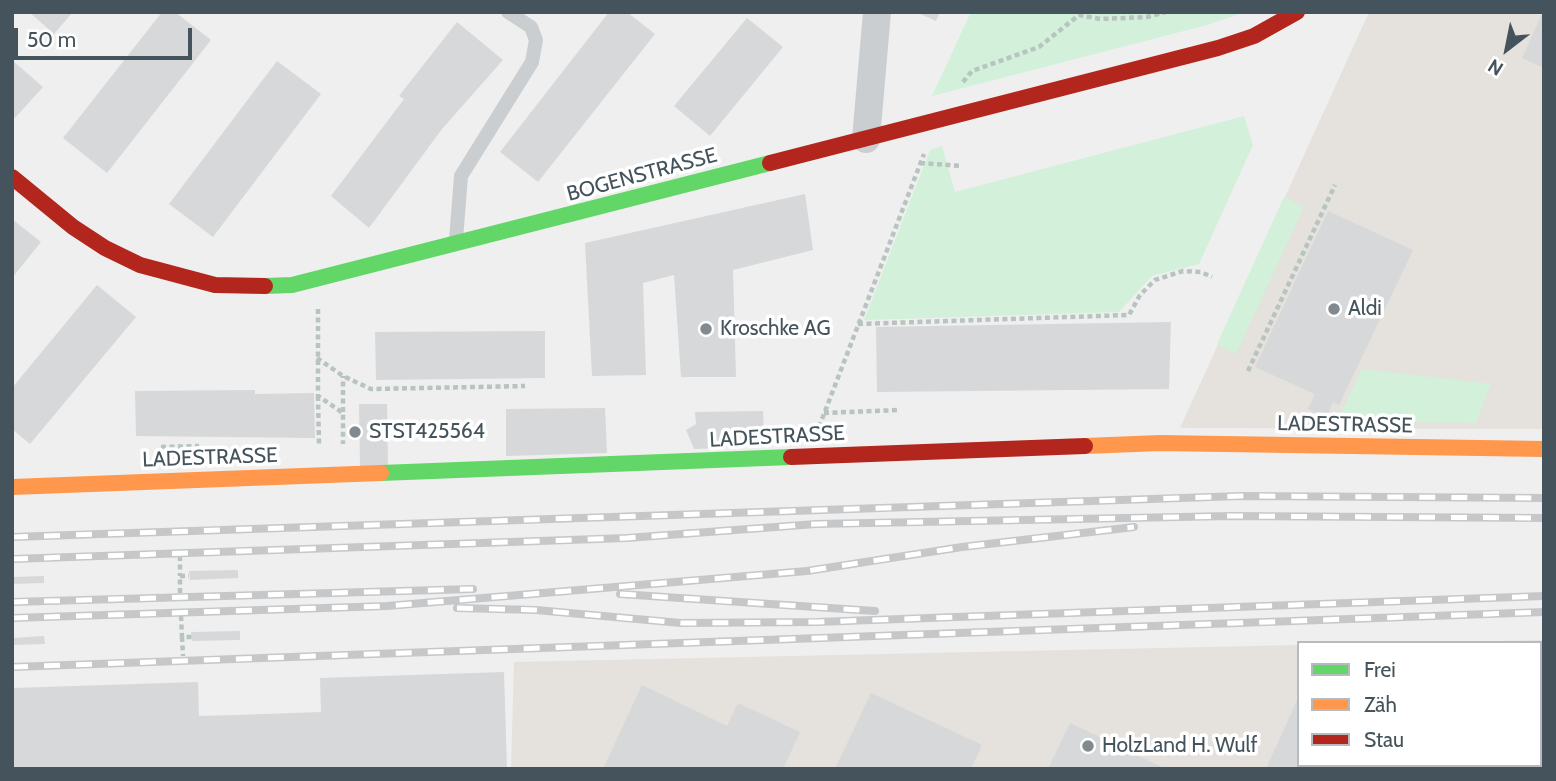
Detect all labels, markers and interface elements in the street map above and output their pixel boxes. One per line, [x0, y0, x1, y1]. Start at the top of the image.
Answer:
scale bar [18, 14, 196, 58]
north arrow [1472, 14, 1542, 84]
text: 50 m [27, 27, 76, 52]
text: N [1484, 54, 1507, 81]
street label: BOGENSTRASSE [564, 143, 720, 207]
place label: Aldi [1348, 296, 1382, 322]
marker: Aldi [1326, 301, 1342, 317]
place label: Kroschke AG [720, 316, 831, 342]
marker: Kroschke AG [698, 321, 714, 337]
street label: LADESTRASSE [1277, 411, 1413, 439]
place label: STST425564 [369, 419, 485, 445]
street label: LADESTRASSE [709, 421, 845, 453]
marker: STST425564 [347, 424, 363, 440]
street label: LADESTRASSE [142, 443, 278, 473]
legend [1297, 641, 1542, 767]
text: Frei [1364, 657, 1396, 682]
text: Zäh [1364, 692, 1397, 717]
text: Stau [1364, 727, 1404, 752]
place label: HolzLand H. Wulf [1102, 733, 1257, 759]
marker: HolzLand H. Wulf [1080, 738, 1096, 754]

